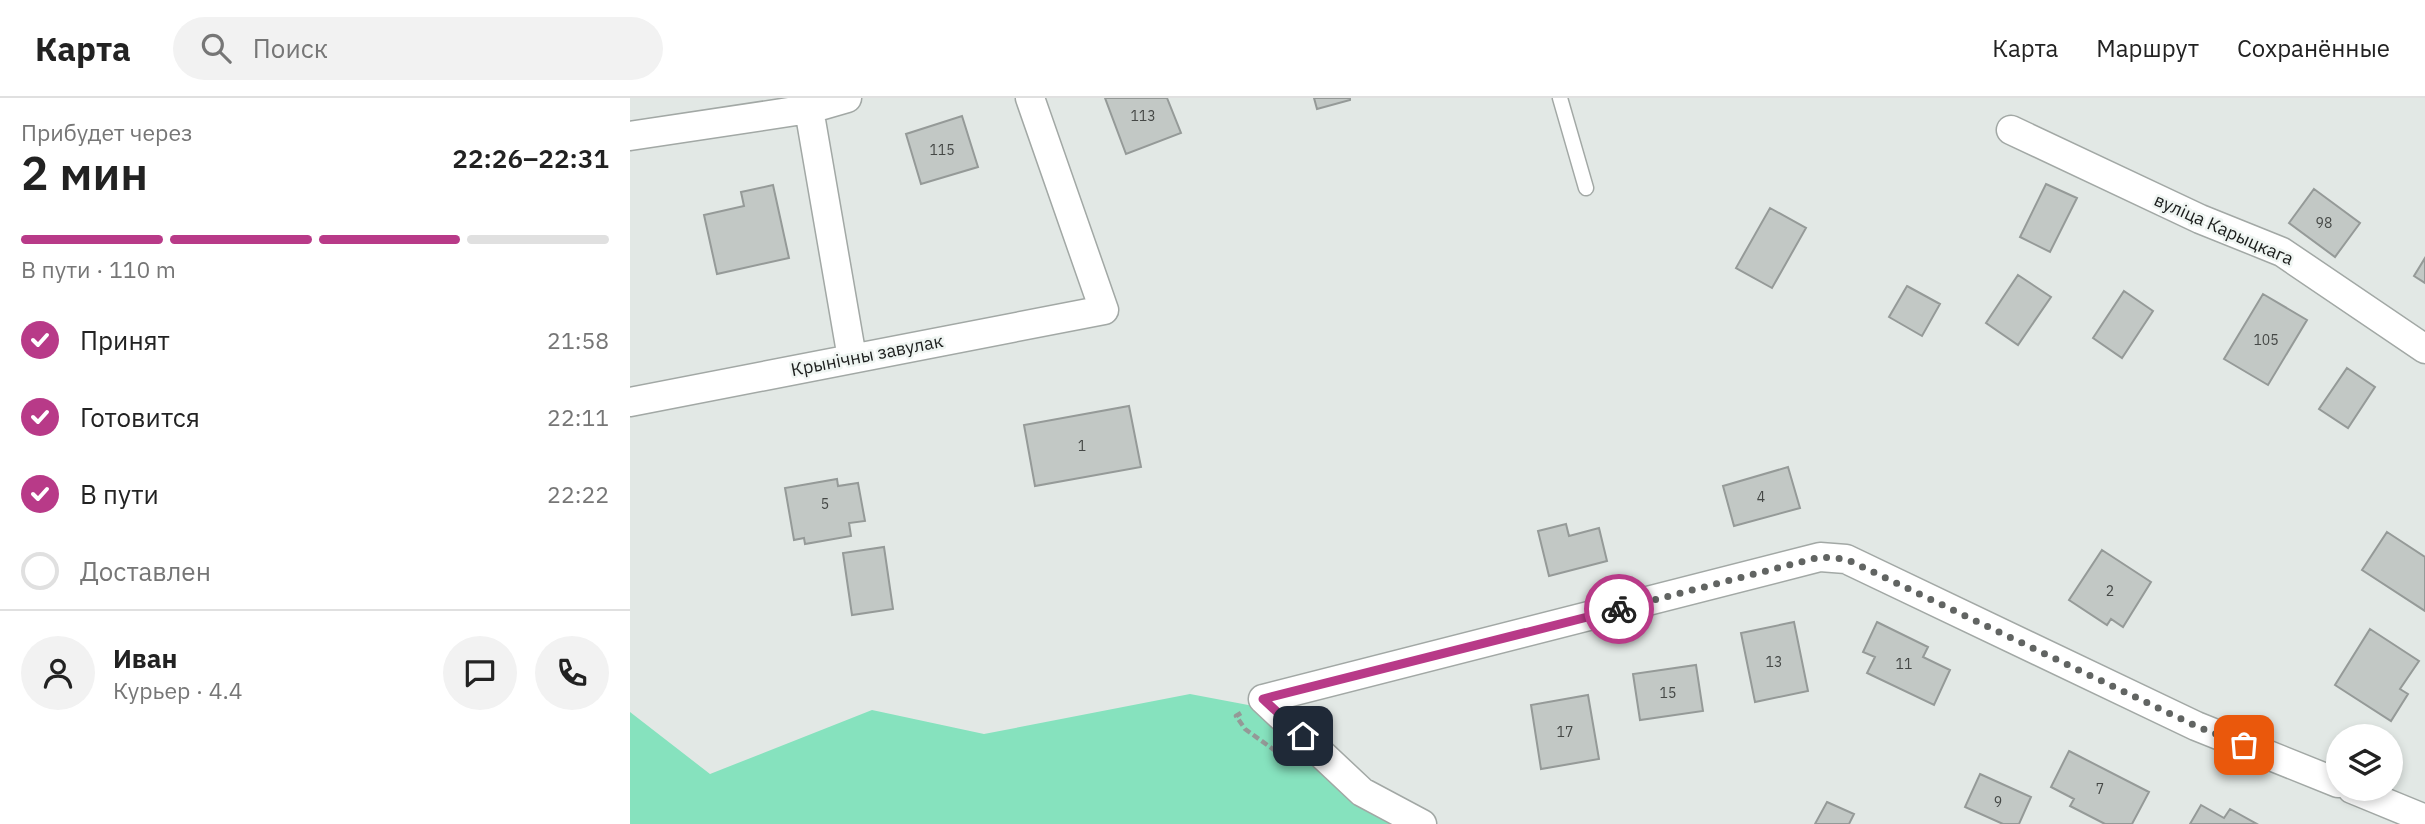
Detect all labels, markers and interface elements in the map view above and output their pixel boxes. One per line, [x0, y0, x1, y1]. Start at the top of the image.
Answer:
search box [173, 17, 663, 80]
text: Карта [35, 27, 131, 70]
icon: search [197, 29, 235, 67]
text: Поиск [253, 31, 328, 65]
text: Карта [1992, 32, 2058, 64]
text: Маршрут [2096, 32, 2199, 64]
text: Сохранённые [2237, 32, 2390, 64]
house number: 113 [1130, 107, 1156, 125]
text: Прибудет через [21, 117, 193, 147]
text: 22:26–22:31 [452, 141, 609, 175]
house number: 115 [929, 141, 955, 159]
text: 2 мин [21, 143, 148, 203]
street label: вуліца Карыцкага [2151, 188, 2298, 270]
house number: 98 [2316, 214, 2332, 232]
text: В пути · 110 m [21, 254, 176, 284]
icon: check [21, 321, 59, 359]
text: Принят [80, 323, 170, 357]
text: 21:58 [547, 325, 609, 355]
street label: Крынічны завулак [789, 329, 945, 381]
house number: 105 [2253, 331, 2279, 349]
icon: check [21, 398, 59, 436]
text: Готовится [80, 400, 200, 434]
text: 22:11 [547, 402, 609, 432]
house number: 1 [1078, 437, 1086, 455]
icon: check [21, 475, 59, 513]
text: В пути [80, 477, 159, 511]
text: 22:22 [547, 479, 609, 509]
house number: 4 [1757, 488, 1765, 506]
house number: 5 [821, 495, 829, 513]
text: Доставлен [80, 554, 211, 588]
courier [1584, 574, 1654, 644]
house number: 2 [2106, 582, 2114, 600]
icon: bike [1600, 590, 1638, 628]
button: person [21, 636, 95, 710]
button: chat [443, 636, 517, 710]
button: phone [535, 636, 609, 710]
text: Иван [113, 641, 178, 675]
house number: 13 [1766, 653, 1782, 671]
house number: 11 [1896, 655, 1912, 673]
text: Курьер · 4.4 [113, 675, 243, 705]
house number: 15 [1660, 684, 1676, 702]
pin [1273, 706, 1333, 766]
pin [2214, 715, 2274, 775]
icon: home [1284, 717, 1322, 755]
house number: 17 [1557, 723, 1573, 741]
map controls [2326, 724, 2403, 801]
button: layers [2326, 724, 2403, 801]
icon: bag [2225, 726, 2263, 764]
house number: 7 [2096, 780, 2104, 798]
house number: 9 [1994, 793, 2002, 811]

